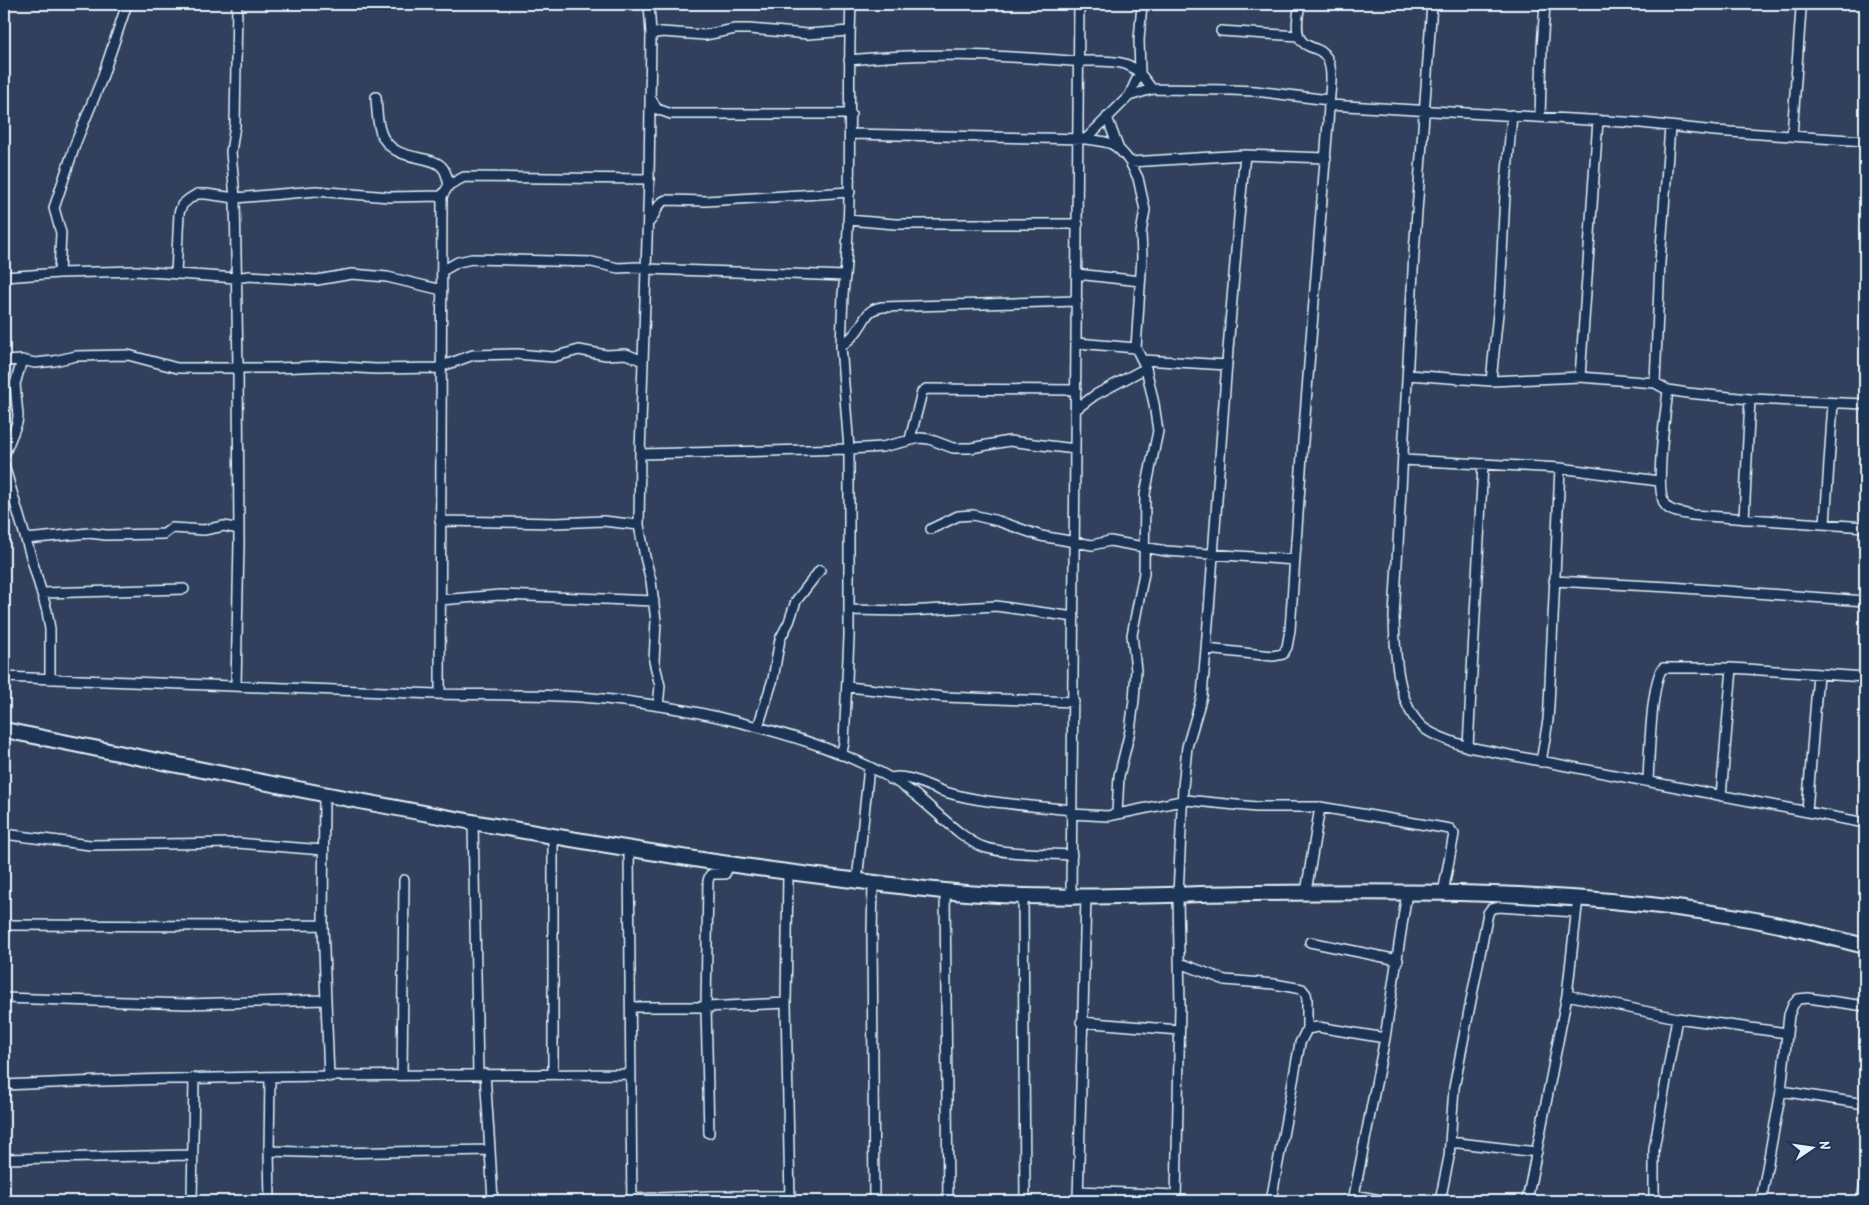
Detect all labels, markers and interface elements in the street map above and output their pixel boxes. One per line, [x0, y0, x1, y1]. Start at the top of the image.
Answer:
north arrow [1786, 1122, 1836, 1172]
text: N [1812, 1139, 1835, 1152]

